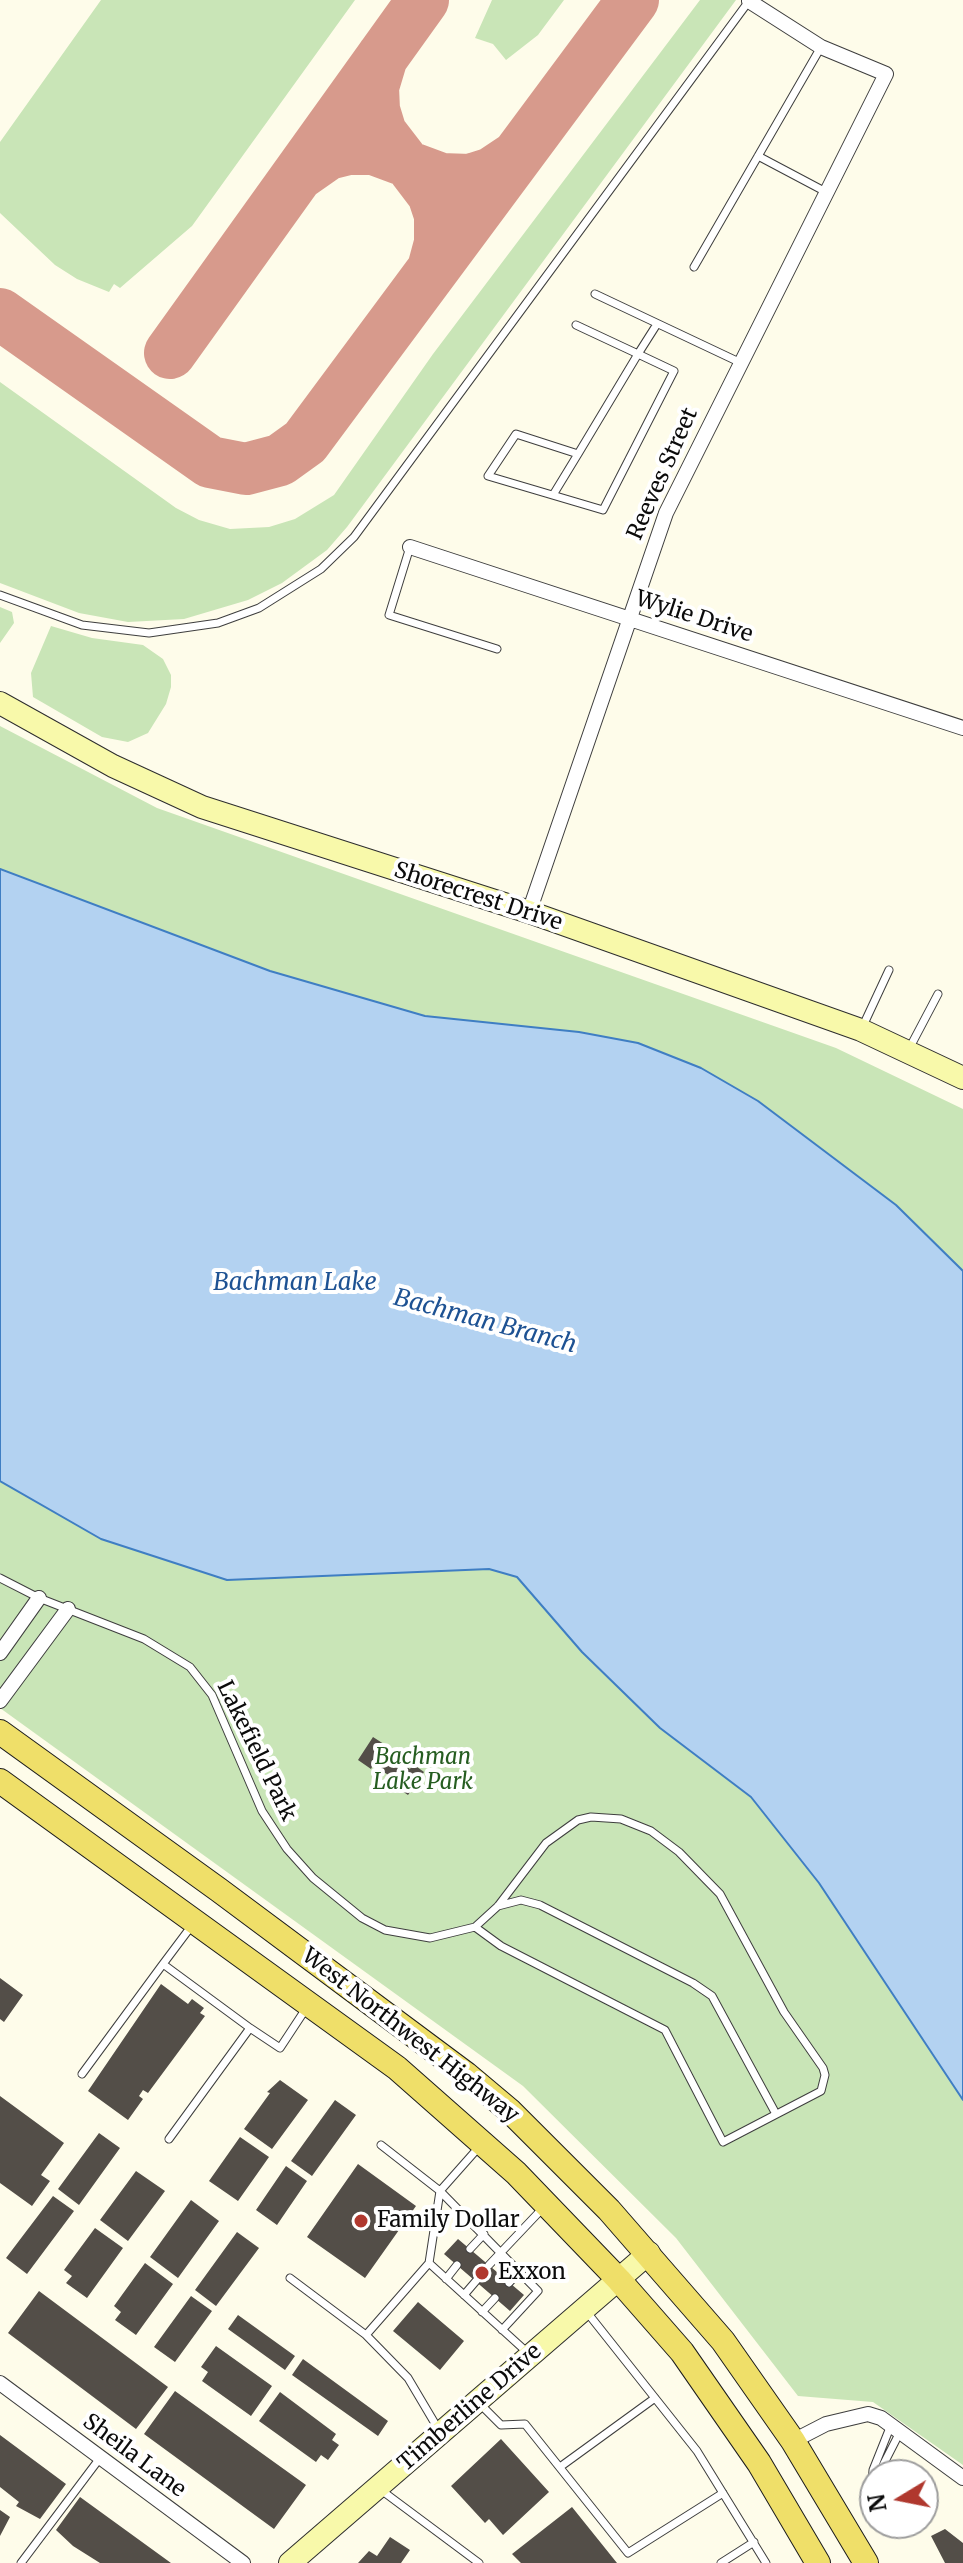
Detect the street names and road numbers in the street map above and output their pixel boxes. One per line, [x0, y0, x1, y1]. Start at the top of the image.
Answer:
street label: Reeves Street [622, 404, 704, 544]
street label: Wylie Drive [632, 586, 756, 648]
street label: Shorecrest Drive [391, 857, 565, 937]
street label: Lakefield Park [211, 1677, 301, 1825]
street label: West Northwest Highway [296, 1943, 524, 2129]
street label: Timberline Drive [393, 2339, 547, 2477]
street label: Sheila Lane [77, 2409, 191, 2503]

